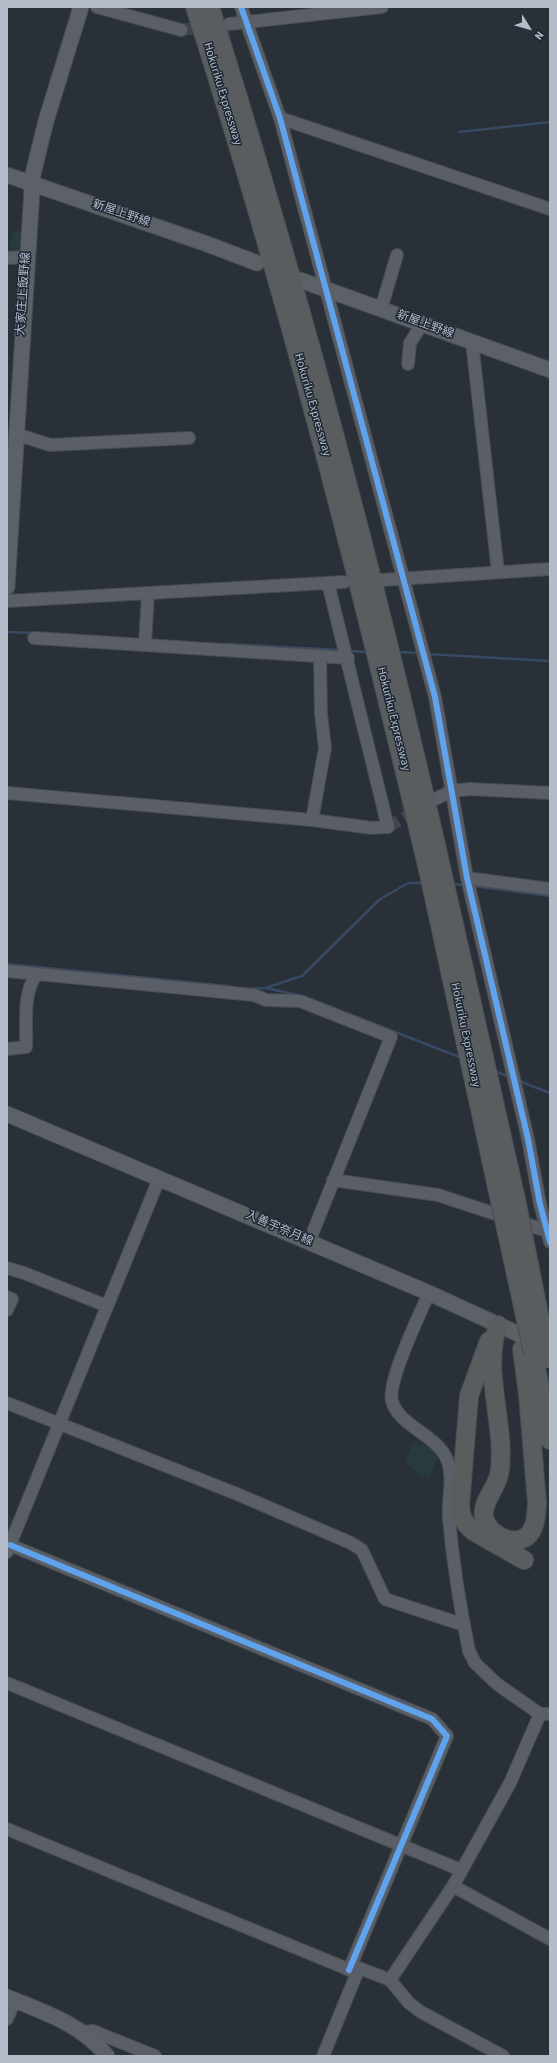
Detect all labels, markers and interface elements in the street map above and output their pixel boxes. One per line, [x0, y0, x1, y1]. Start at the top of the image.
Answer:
north arrow [509, 8, 549, 48]
text: N [531, 28, 547, 43]
street label: Hokuriku Expressway [200, 41, 244, 147]
street label: 新屋上野線 [90, 197, 152, 231]
street label: 大家庄上飯野線 [14, 252, 34, 336]
street label: 新屋上野線 [394, 308, 456, 342]
street label: Hokuriku Expressway [290, 352, 334, 458]
street label: Hokuriku Expressway [373, 666, 413, 772]
street label: Hokuriku Expressway [447, 981, 483, 1089]
street label: 入善宇奈月線 [243, 1208, 315, 1250]

